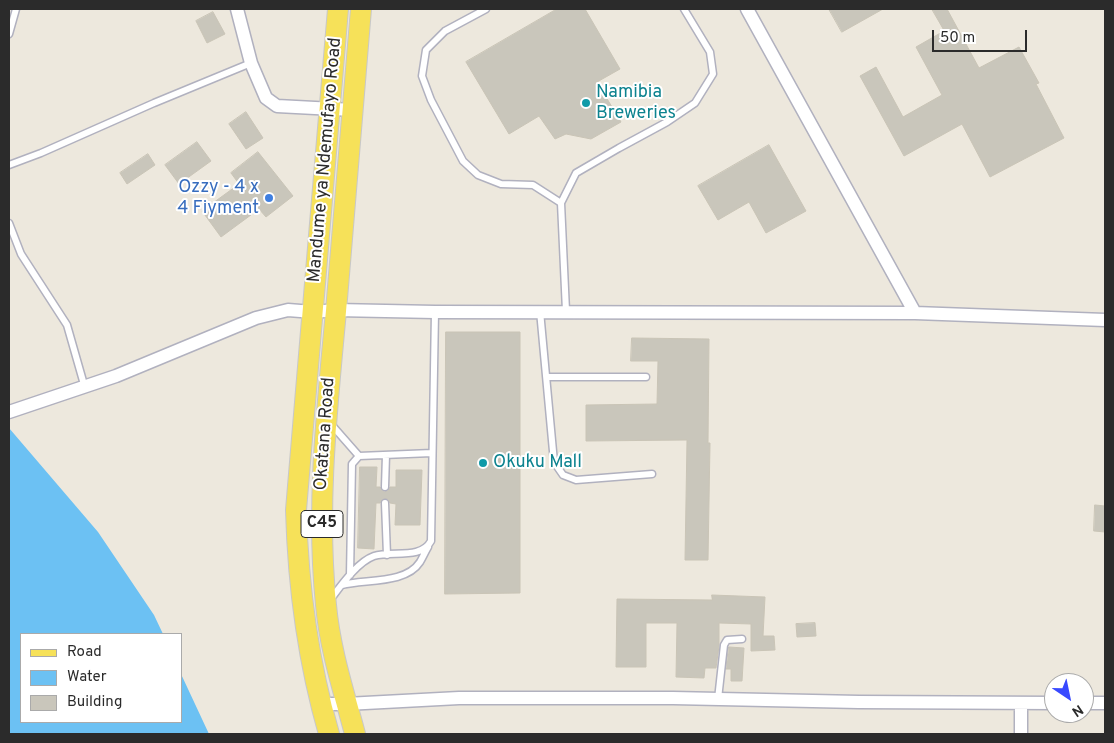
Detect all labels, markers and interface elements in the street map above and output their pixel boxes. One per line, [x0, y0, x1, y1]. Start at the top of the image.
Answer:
scale bar [934, 20, 1029, 52]
text: 50 m [940, 29, 975, 48]
street label: Mandume ya Ndemufayo Road [305, 37, 347, 283]
place label: Namibia Breweries [596, 82, 676, 125]
marker: Namibia Breweries [580, 97, 592, 109]
place label: Ozzy - 4 x 4 Fiyment [177, 177, 259, 220]
marker: Ozzy - 4 x 4 Fiyment [263, 192, 275, 204]
street label: Okatana Road [311, 377, 341, 491]
place label: Okuku Mall [493, 452, 582, 474]
marker: Okuku Mall [477, 457, 489, 469]
road number: C45 [301, 510, 343, 538]
legend [20, 633, 182, 723]
text: Road [67, 643, 102, 662]
text: Water [67, 668, 106, 687]
north arrow [1044, 673, 1094, 723]
text: Building [67, 693, 122, 712]
text: N [1068, 700, 1086, 720]

